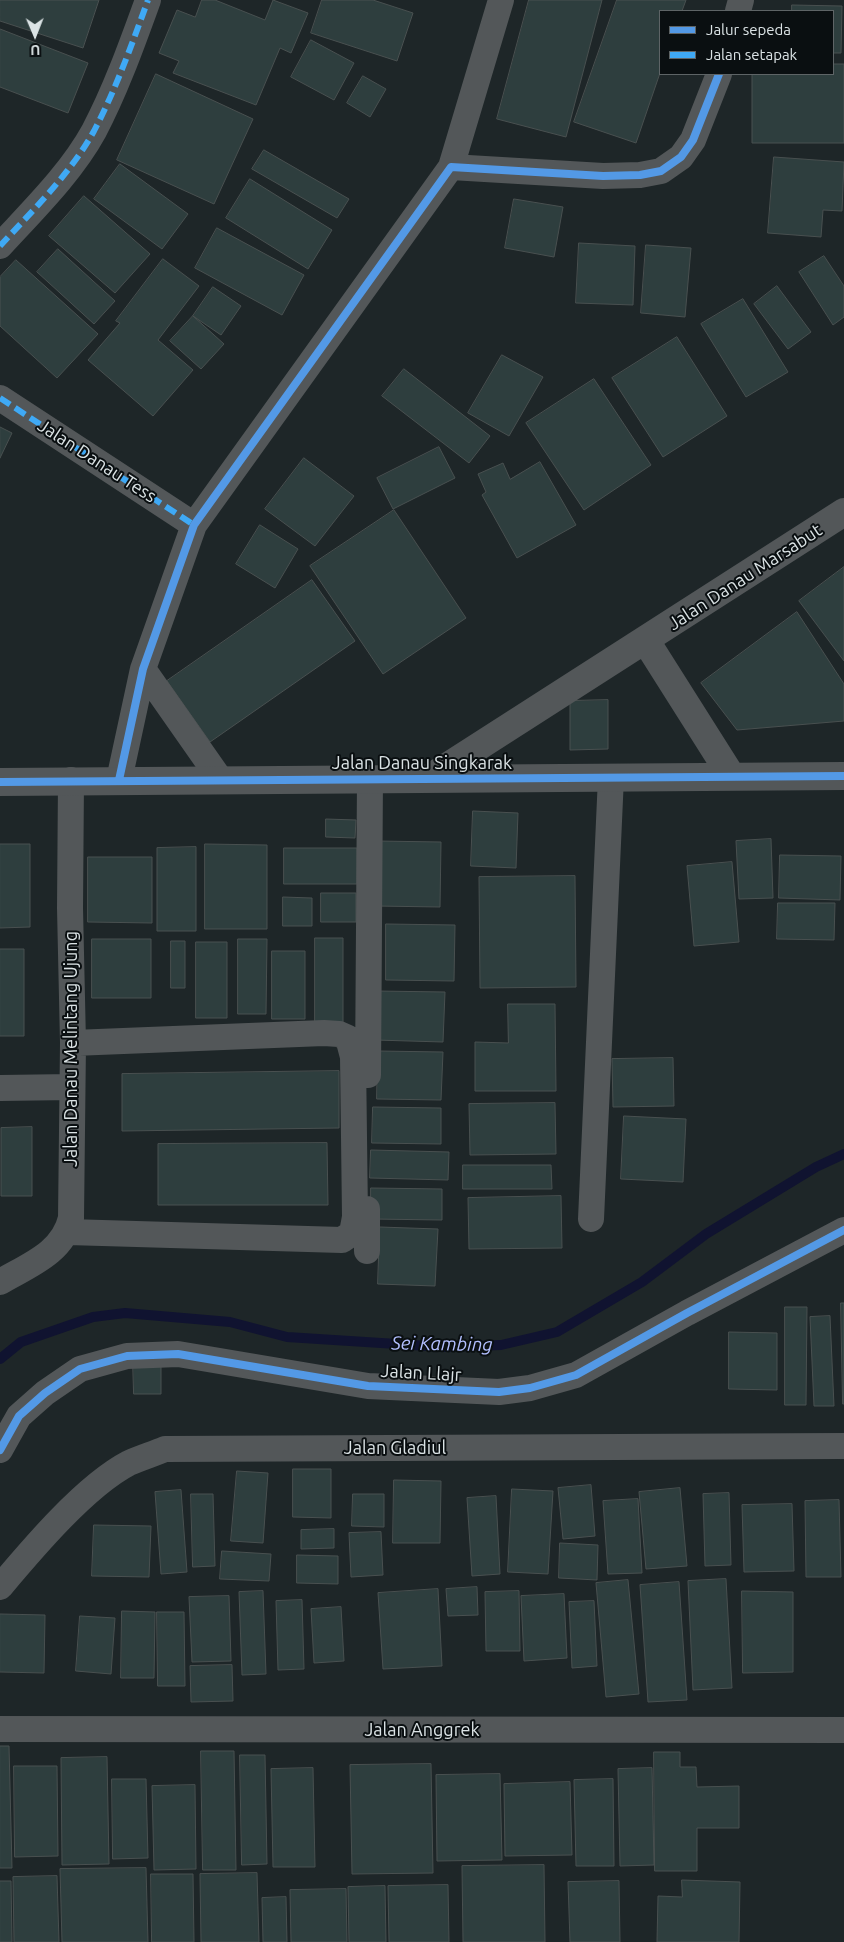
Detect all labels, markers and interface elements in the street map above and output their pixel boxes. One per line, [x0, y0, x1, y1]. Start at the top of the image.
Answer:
north arrow [10, 10, 60, 60]
legend [659, 10, 834, 75]
text: Jalur sepeda [706, 21, 791, 38]
text: U [30, 42, 40, 58]
text: Jalan setapak [706, 46, 797, 63]
street label: Jalan Danau Tess [34, 415, 160, 507]
street label: Jalan Danau Marsabut [664, 519, 826, 635]
street label: Jalan Danau Singkarak [332, 752, 512, 774]
street label: Jalan Danau Melintang Ujung [60, 931, 82, 1167]
water label: Sei Kambing [391, 1332, 493, 1356]
street label: Jalan Llajr [380, 1360, 462, 1386]
street label: Jalan Gladiul [344, 1437, 446, 1459]
street label: Jalan Anggrek [364, 1719, 480, 1741]

